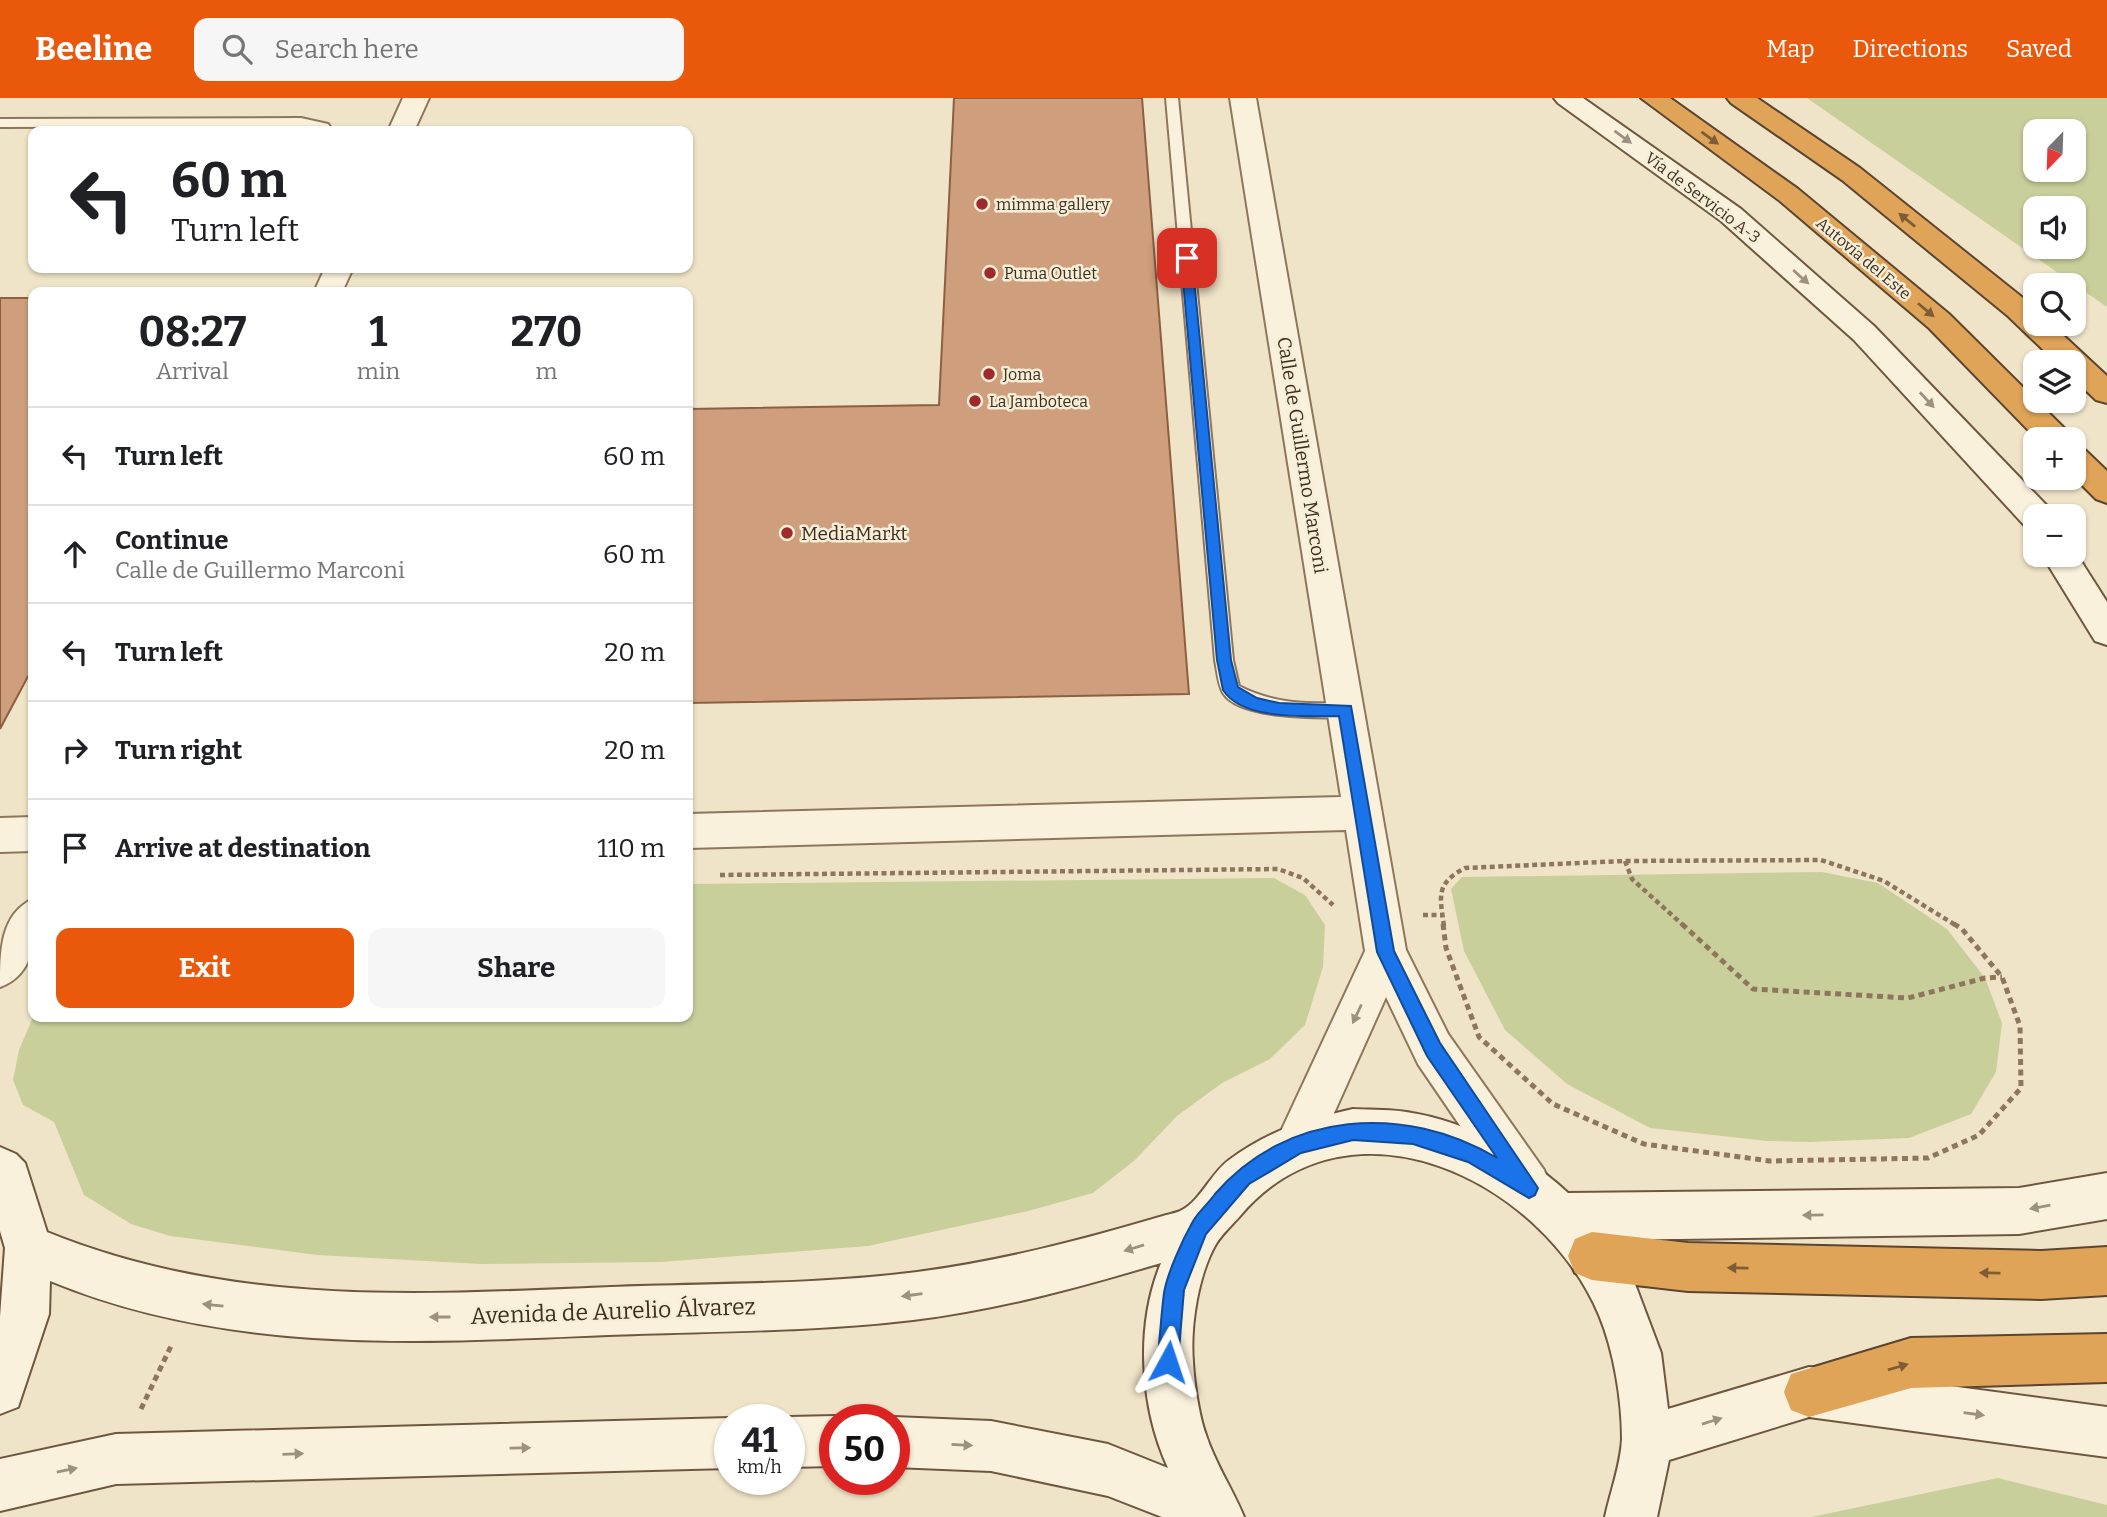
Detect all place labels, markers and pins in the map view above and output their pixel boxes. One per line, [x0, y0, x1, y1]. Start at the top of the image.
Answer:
place label: mimma gallery [996, 195, 1110, 214]
marker: mimma gallery [974, 196, 990, 212]
pin [1157, 228, 1217, 288]
place label: Puma Outlet [1004, 264, 1097, 283]
marker: Puma Outlet [982, 265, 998, 281]
place label: Joma [1002, 365, 1042, 384]
marker: Joma [981, 366, 997, 382]
place label: La Jamboteca [989, 392, 1088, 411]
marker: La Jamboteca [967, 393, 983, 409]
place label: MediaMarkt [801, 522, 908, 545]
marker: MediaMarkt [779, 525, 795, 541]

